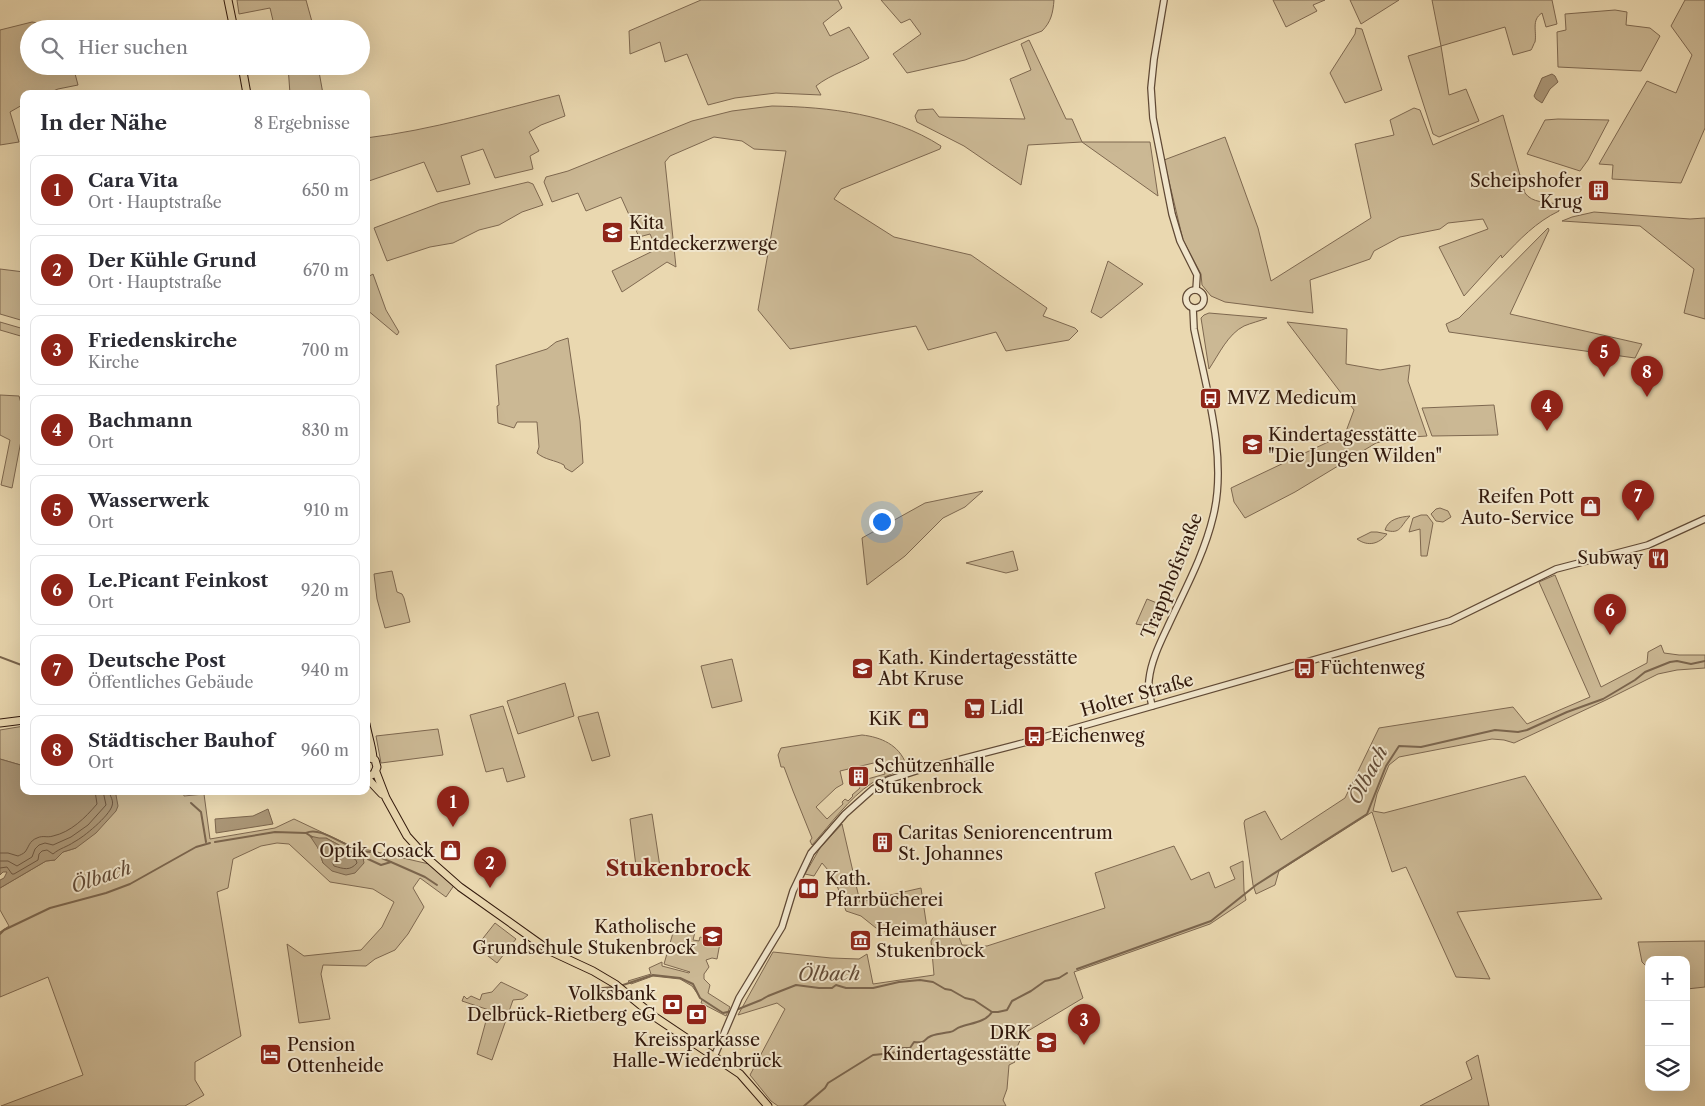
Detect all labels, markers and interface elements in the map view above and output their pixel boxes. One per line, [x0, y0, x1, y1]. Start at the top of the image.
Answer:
search box [20, 20, 370, 75]
icon: search [38, 34, 66, 62]
text: Hier suchen [78, 36, 188, 59]
text: In der Nähe [40, 110, 167, 135]
text: 8 Ergebnisse [254, 113, 350, 133]
text: Cara Vita [88, 169, 178, 192]
place label: Scheipshofer Krug [1470, 170, 1582, 213]
building icon: Scheipshofer Krug [1586, 179, 1610, 203]
text: 1 [53, 180, 61, 200]
text: 650 m [302, 180, 349, 200]
text: Ort · Hauptstraße [88, 192, 222, 212]
place label: Kita Entdeckerzwerge [629, 212, 778, 255]
school or university icon: Kita Entdeckerzwerge [601, 221, 625, 245]
text: Der Kühle Grund [88, 249, 257, 272]
text: 2 [52, 260, 62, 280]
text: 670 m [303, 260, 349, 280]
text: Ort · Hauptstraße [88, 272, 222, 292]
text: Friedenskirche [88, 329, 237, 352]
pin: 5 [1588, 336, 1620, 377]
text: 3 [52, 340, 62, 360]
text: 700 m [302, 340, 349, 360]
text: Kirche [88, 352, 139, 372]
pin: 8 [1631, 356, 1663, 397]
bus stop icon: MVZ Medicum [1199, 386, 1223, 410]
place label: MVZ Medicum [1227, 387, 1357, 409]
pin: 4 [1531, 390, 1563, 431]
text: Bachmann [88, 409, 193, 432]
text: 4 [52, 420, 62, 440]
text: 830 m [301, 420, 349, 440]
place label: Kindertagesstätte "Die Jungen Wilden" [1268, 424, 1442, 467]
text: Ort [88, 432, 114, 452]
school or university icon: Kindertagesstätte "Die Jungen Wilden" [1240, 433, 1264, 457]
pin: 7 [1622, 480, 1654, 521]
place label: Reifen Pott Auto-Service [1460, 486, 1575, 529]
text: Wasserwerk [88, 489, 209, 512]
shop icon: Reifen Pott Auto-Service [1578, 495, 1602, 519]
text: 5 [53, 500, 61, 520]
text: 910 m [304, 500, 349, 520]
your location [869, 509, 895, 535]
street label: Trapphofstraße [1137, 510, 1207, 642]
text: Ort [88, 512, 114, 532]
restaurant icon: Subway [1647, 546, 1671, 570]
place label: Subway [1577, 547, 1644, 569]
text: Le.Picant Feinkost [88, 569, 268, 592]
text: 6 [52, 580, 62, 600]
text: 920 m [301, 580, 349, 600]
text: Ort [88, 592, 114, 612]
pin: 6 [1594, 594, 1626, 635]
place label: Kath. Kindertagesstätte Abt Kruse [877, 647, 1078, 690]
text: Deutsche Post [88, 649, 226, 672]
school or university icon: Kath. Kindertagesstätte Abt Kruse [850, 656, 874, 680]
bus stop icon: Füchtenweg [1292, 656, 1316, 680]
place label: Füchtenweg [1320, 657, 1425, 679]
text: 7 [53, 660, 61, 680]
text: 940 m [301, 660, 349, 680]
street label: Holter Straße [1078, 668, 1196, 722]
text: Öffentliches Gebäude [88, 672, 253, 692]
supermarket icon: Lidl [962, 696, 986, 720]
place label: Lidl [990, 697, 1024, 719]
shop icon: KiK [906, 707, 930, 731]
place label: KiK [869, 708, 903, 730]
bus stop icon: Eichenweg [1023, 724, 1047, 748]
place label: Eichenweg [1051, 725, 1145, 747]
text: Städtischer Bauhof [88, 729, 274, 752]
text: 8 [52, 740, 62, 760]
text: 960 m [301, 740, 349, 760]
water label: Ölbach [1343, 742, 1393, 808]
text: Ort [88, 752, 114, 772]
place label: Schützenhalle Stukenbrock [874, 755, 995, 798]
building icon: Schützenhalle Stukenbrock [846, 764, 870, 788]
pin: 1 [437, 786, 469, 827]
place label: Caritas Seniorencentrum St. Johannes [898, 822, 1113, 865]
building icon: Caritas Seniorencentrum St. Johannes [870, 831, 894, 855]
shop icon: Optik Cosack [438, 839, 462, 863]
place label: Optik Cosack [319, 840, 436, 862]
pin: 2 [474, 847, 506, 888]
district label: Stukenbrock [605, 855, 751, 882]
water label: Ölbach [68, 856, 135, 898]
place label: Kath. Pfarrbücherei [825, 868, 944, 911]
library icon: Kath. Pfarrbücherei [797, 877, 821, 901]
place label: Katholische Grundschule Stukenbrock [472, 916, 698, 959]
place label: Heimathäuser Stukenbrock [876, 919, 997, 962]
school or university icon: Katholische Grundschule Stukenbrock [700, 925, 724, 949]
museum icon: Heimathäuser Stukenbrock [848, 928, 872, 952]
map controls [1645, 956, 1690, 1091]
button: + [1645, 956, 1690, 1001]
water label: Ölbach [797, 962, 861, 986]
place label: Volksbank Delbrück-Rietberg eG [467, 983, 658, 1026]
bank icon: Volksbank Delbrück-Rietberg eG [660, 992, 684, 1016]
button: − [1645, 1001, 1690, 1046]
bank icon: Kreissparkasse Halle-Wiedenbrück [685, 1003, 709, 1027]
pin: 3 [1068, 1004, 1100, 1045]
place label: DRK Kindertagesstätte [882, 1022, 1032, 1065]
place label: Kreissparkasse Halle-Wiedenbrück [612, 1029, 783, 1072]
school or university icon: DRK Kindertagesstätte [1035, 1031, 1059, 1055]
place label: Pension Ottenheide [287, 1034, 384, 1077]
hotel icon: Pension Ottenheide [259, 1043, 283, 1067]
button: layers [1645, 1046, 1690, 1091]

